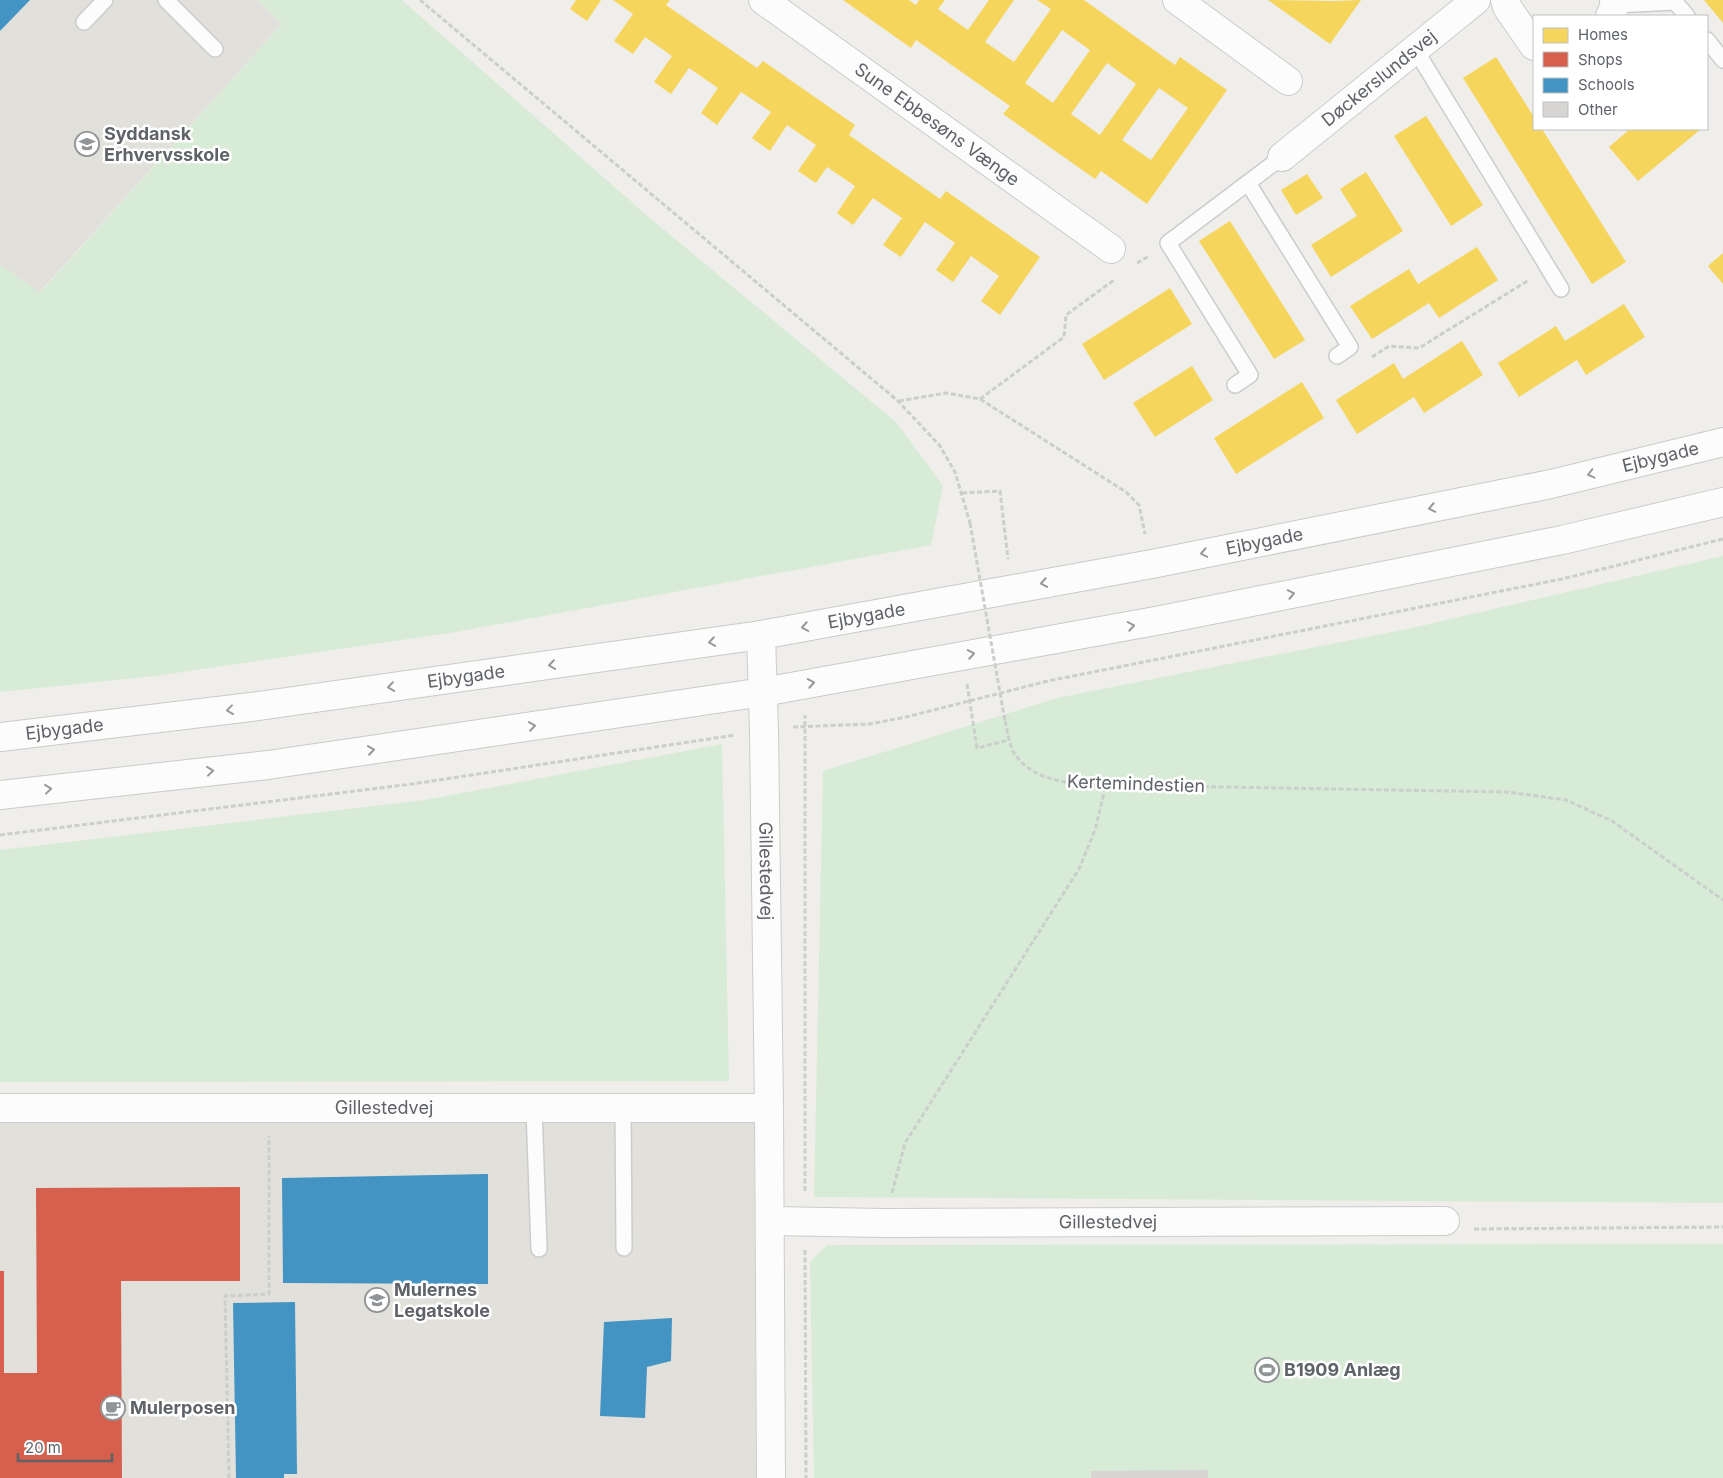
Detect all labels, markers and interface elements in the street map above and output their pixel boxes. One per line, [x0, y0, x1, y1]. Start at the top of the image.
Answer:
legend [1533, 15, 1708, 130]
street label: Døckerslundsvej [1317, 25, 1440, 131]
text: Homes [1578, 25, 1628, 44]
text: Shops [1578, 50, 1623, 69]
street label: Sune Ebbesøns Vænge [851, 58, 1024, 190]
text: Schools [1578, 75, 1635, 94]
text: Other [1578, 100, 1618, 119]
place label: Syddansk Erhvervsskole [104, 123, 230, 165]
school or university icon: Syddansk Erhvervsskole [74, 131, 100, 157]
street label: Ejbygade [1620, 437, 1701, 476]
one-way arrow [1586, 468, 1595, 479]
one-way arrow [1427, 502, 1436, 512]
street label: Ejbygade [1224, 523, 1305, 559]
one-way arrow [1199, 548, 1208, 558]
one-way arrow [1040, 578, 1048, 588]
one-way arrow [1286, 590, 1295, 600]
street label: Ejbygade [826, 598, 907, 633]
one-way arrow [801, 621, 809, 631]
one-way arrow [1127, 621, 1136, 631]
one-way arrow [708, 636, 717, 646]
one-way arrow [967, 650, 976, 660]
one-way arrow [547, 659, 556, 669]
street label: Ejbygade [426, 660, 506, 692]
one-way arrow [807, 678, 816, 689]
one-way arrow [386, 682, 395, 692]
one-way arrow [225, 704, 233, 715]
street label: Ejbygade [24, 714, 105, 744]
one-way arrow [528, 721, 536, 732]
one-way arrow [367, 745, 375, 756]
one-way arrow [206, 766, 214, 777]
street label: Kertemindestien [1067, 771, 1205, 796]
one-way arrow [45, 784, 53, 795]
street label: Gillestedvej [755, 822, 778, 920]
street label: Gillestedvej [335, 1097, 433, 1118]
street label: Gillestedvej [1059, 1211, 1157, 1232]
place label: Mulernes Legatskole [394, 1279, 490, 1321]
school or university icon: Mulernes Legatskole [364, 1287, 390, 1313]
sports icon: B1909 Anlæg [1254, 1357, 1280, 1383]
place label: B1909 Anlæg [1284, 1359, 1401, 1380]
cafe icon: Mulerposen [100, 1395, 126, 1421]
place label: Mulerposen [130, 1397, 235, 1418]
scale bar [18, 1430, 111, 1462]
text: 20 m [25, 1438, 61, 1457]

